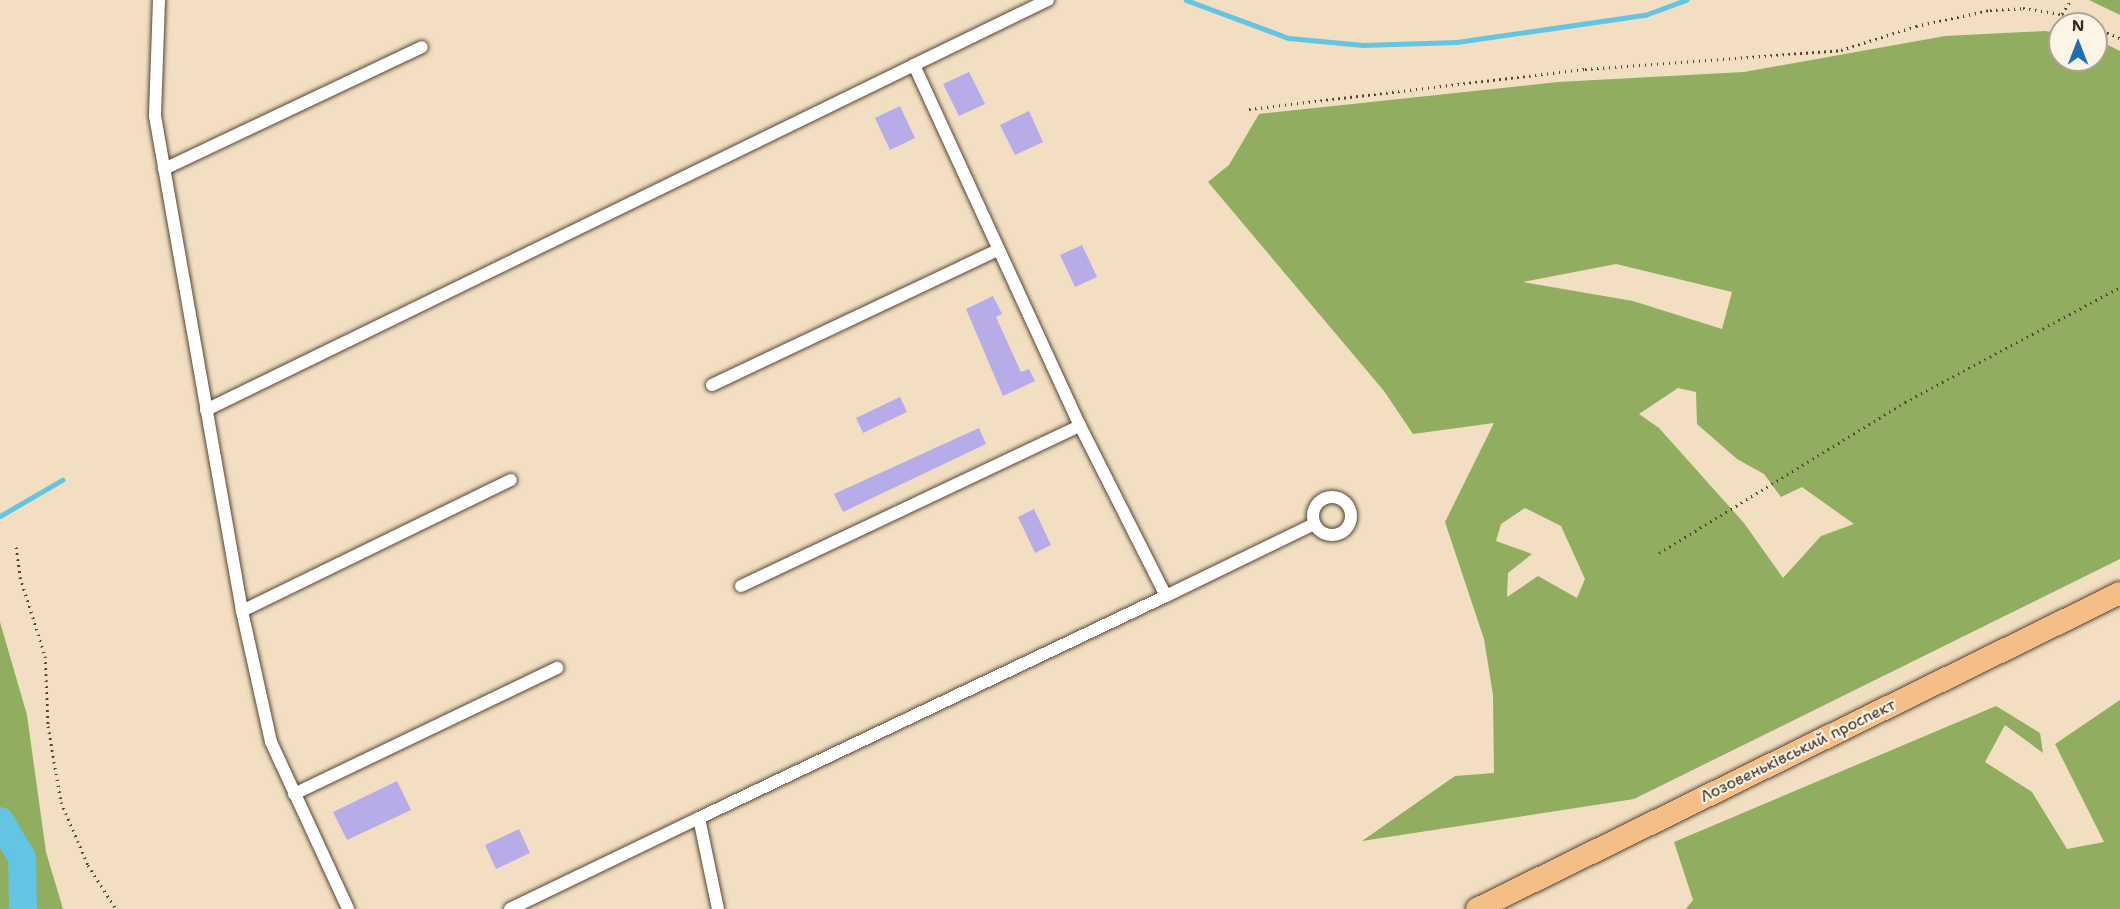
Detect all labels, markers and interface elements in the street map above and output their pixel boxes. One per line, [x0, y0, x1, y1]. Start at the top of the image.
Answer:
north arrow [2048, 12, 2108, 72]
text: N [2072, 15, 2084, 36]
street label: Лозовеньківський проспект [1697, 695, 1899, 807]

